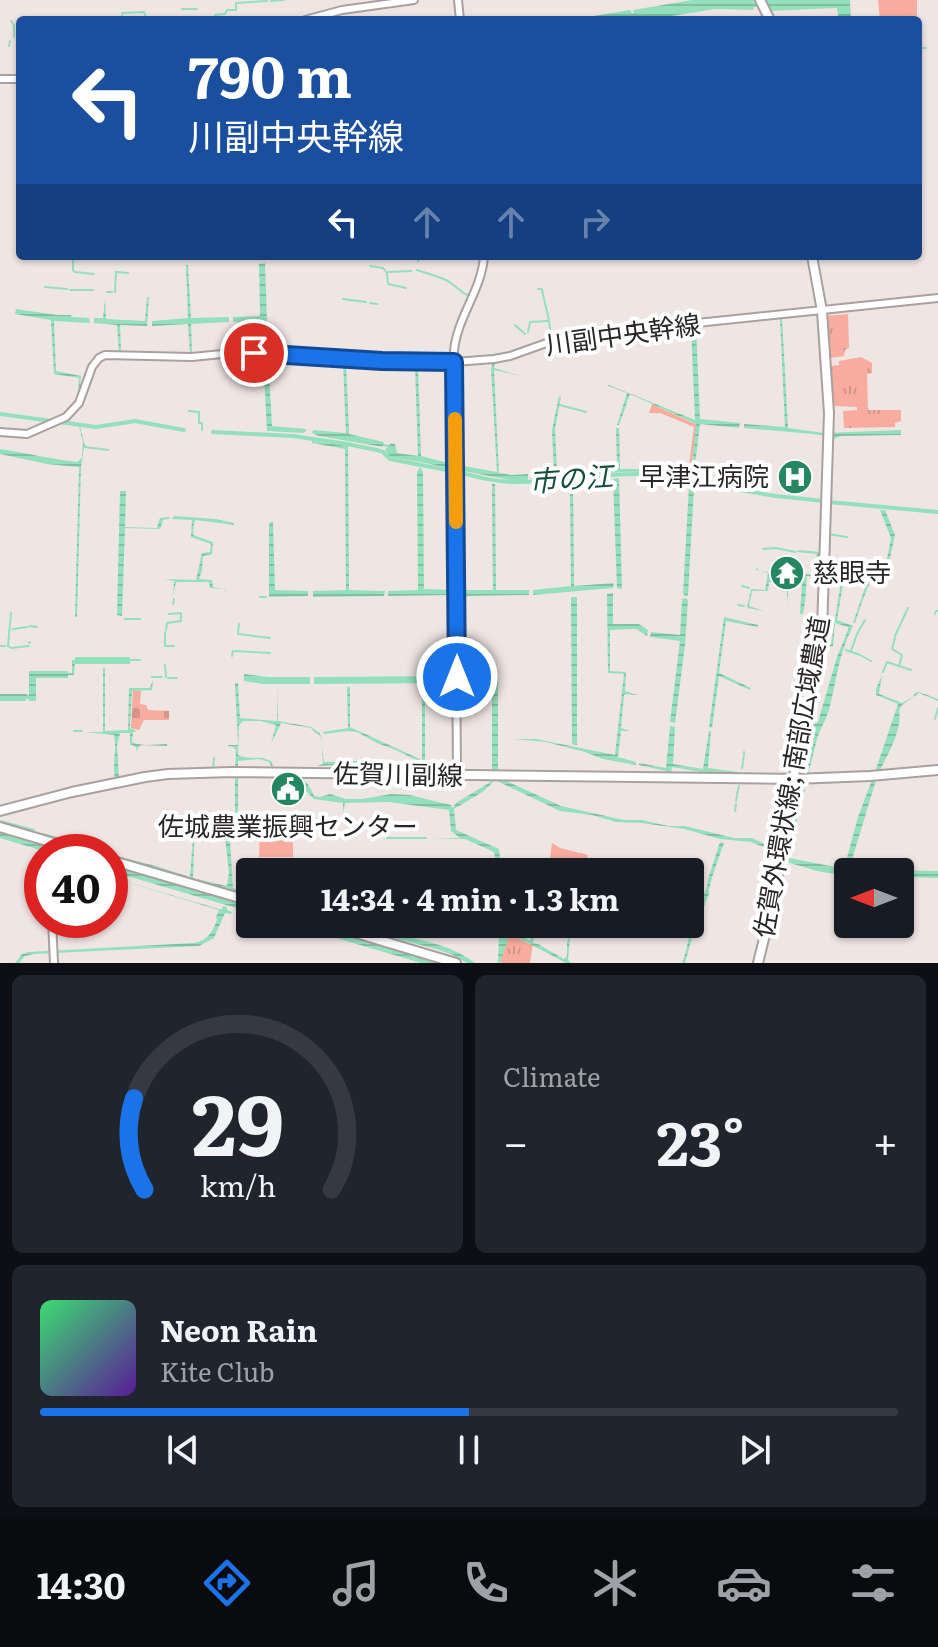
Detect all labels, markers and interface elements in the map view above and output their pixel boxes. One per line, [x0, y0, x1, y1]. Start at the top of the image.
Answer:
text: 790 m [188, 32, 352, 115]
icon: left [56, 48, 160, 152]
text: 川副中央幹線 [188, 108, 404, 161]
icon: left [321, 200, 365, 244]
icon: ahead [405, 200, 449, 244]
icon: ahead [489, 200, 533, 244]
icon: right [573, 200, 617, 244]
street label: 川副中央幹線 [543, 302, 703, 363]
pin [220, 319, 288, 387]
icon: arrive [232, 331, 276, 375]
water label: 市の江 [527, 453, 617, 501]
place label: 早津江病院 [639, 455, 769, 494]
hospital icon: 早津江病院 [776, 458, 814, 496]
place label: 慈眼寺 [813, 551, 891, 590]
temple icon: 慈眼寺 [768, 554, 806, 592]
street label: 佐賀外環状線; 南部広域農道 [742, 613, 837, 940]
position arrow [415, 635, 499, 719]
street label: 佐賀川副線 [333, 752, 463, 793]
public building icon: 佐城農業振興センター [269, 770, 307, 808]
place label: 佐城農業振興センター [158, 805, 418, 844]
speed limit sign: 40 [24, 834, 128, 938]
north arrow [834, 858, 914, 938]
map controls [834, 858, 914, 938]
text: 14:34 · 4 min · 1.3 km [321, 876, 619, 920]
text: Climate [503, 1056, 601, 1095]
text: 29 [191, 1058, 284, 1182]
text: 23° [656, 1095, 745, 1184]
text: − [503, 1107, 529, 1173]
text: + [872, 1107, 898, 1173]
text: km/h [199, 1163, 276, 1206]
text: Neon Rain [160, 1307, 318, 1351]
text: Kite Club [160, 1351, 275, 1390]
icon: previous [161, 1428, 205, 1472]
icon: pause [447, 1428, 491, 1472]
icon: next [733, 1428, 777, 1472]
icon: directions [199, 1555, 255, 1611]
icon: music [328, 1555, 384, 1611]
icon: phone [458, 1555, 514, 1611]
icon: climate [587, 1555, 643, 1611]
icon: car [716, 1555, 772, 1611]
icon: filters [845, 1555, 901, 1611]
text: 14:30 [37, 1557, 126, 1610]

